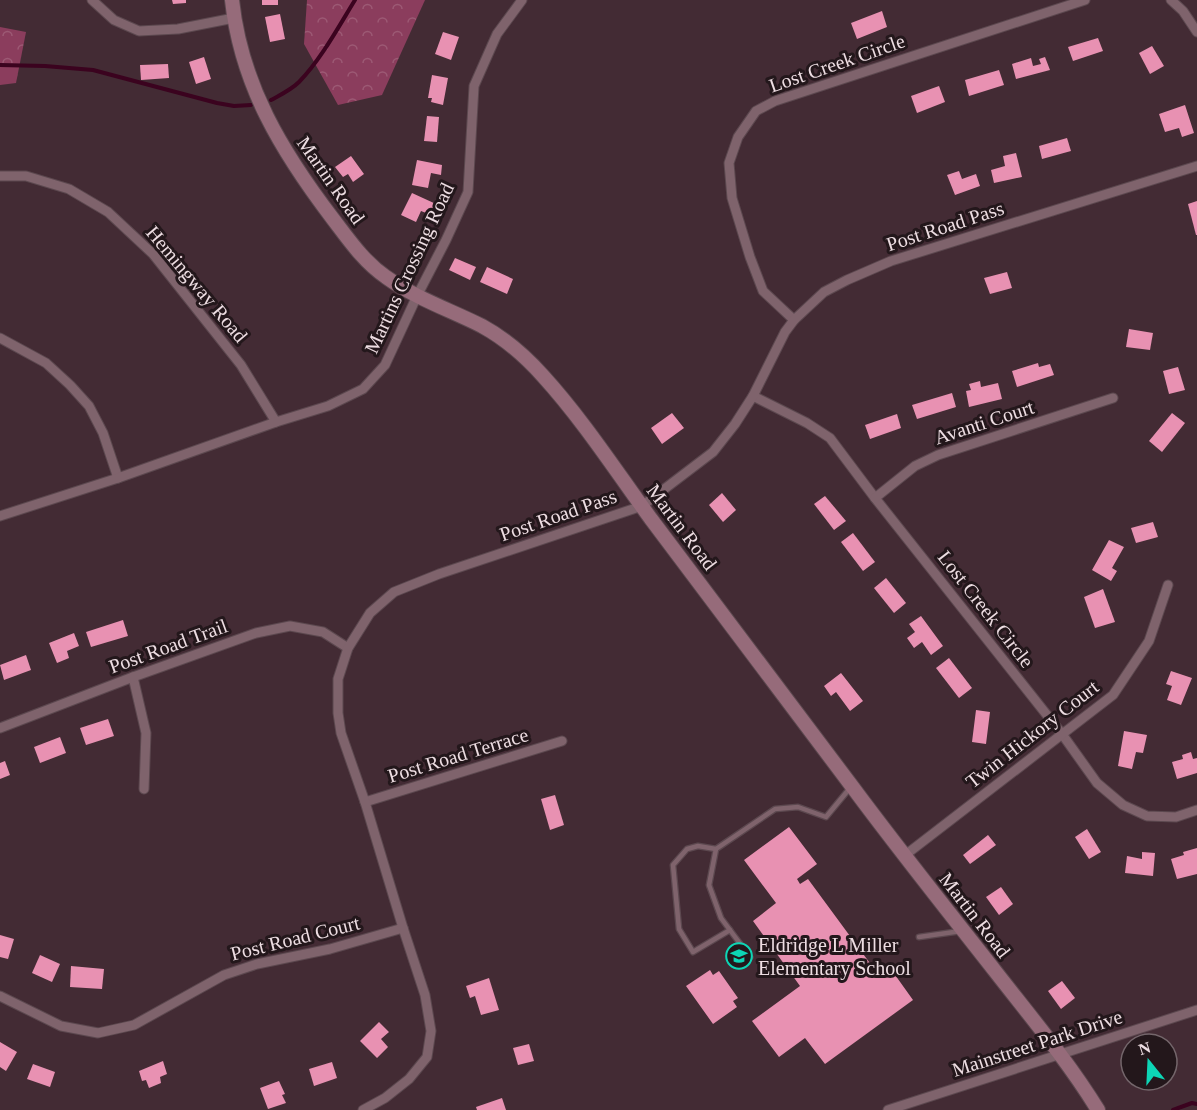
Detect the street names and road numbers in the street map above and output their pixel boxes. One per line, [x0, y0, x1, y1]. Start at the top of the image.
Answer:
street label: Lost Creek Circle [766, 29, 908, 97]
street label: Martin Road [293, 132, 369, 228]
street label: Martins Crossing Road [360, 179, 459, 357]
street label: Post Road Pass [883, 197, 1007, 255]
street label: Hemingway Road [141, 221, 252, 347]
street label: Avanti Court [931, 395, 1037, 448]
street label: Martin Road [643, 480, 721, 574]
street label: Post Road Pass [497, 485, 620, 545]
street label: Lost Creek Circle [934, 546, 1039, 672]
street label: Post Road Trail [106, 614, 231, 678]
street label: Twin Hickory Court [961, 675, 1104, 793]
street label: Post Road Terrace [385, 723, 531, 787]
street label: Martin Road [935, 868, 1015, 962]
street label: Post Road Court [228, 911, 362, 965]
street label: Mainstreet Park Drive [949, 1005, 1125, 1081]

